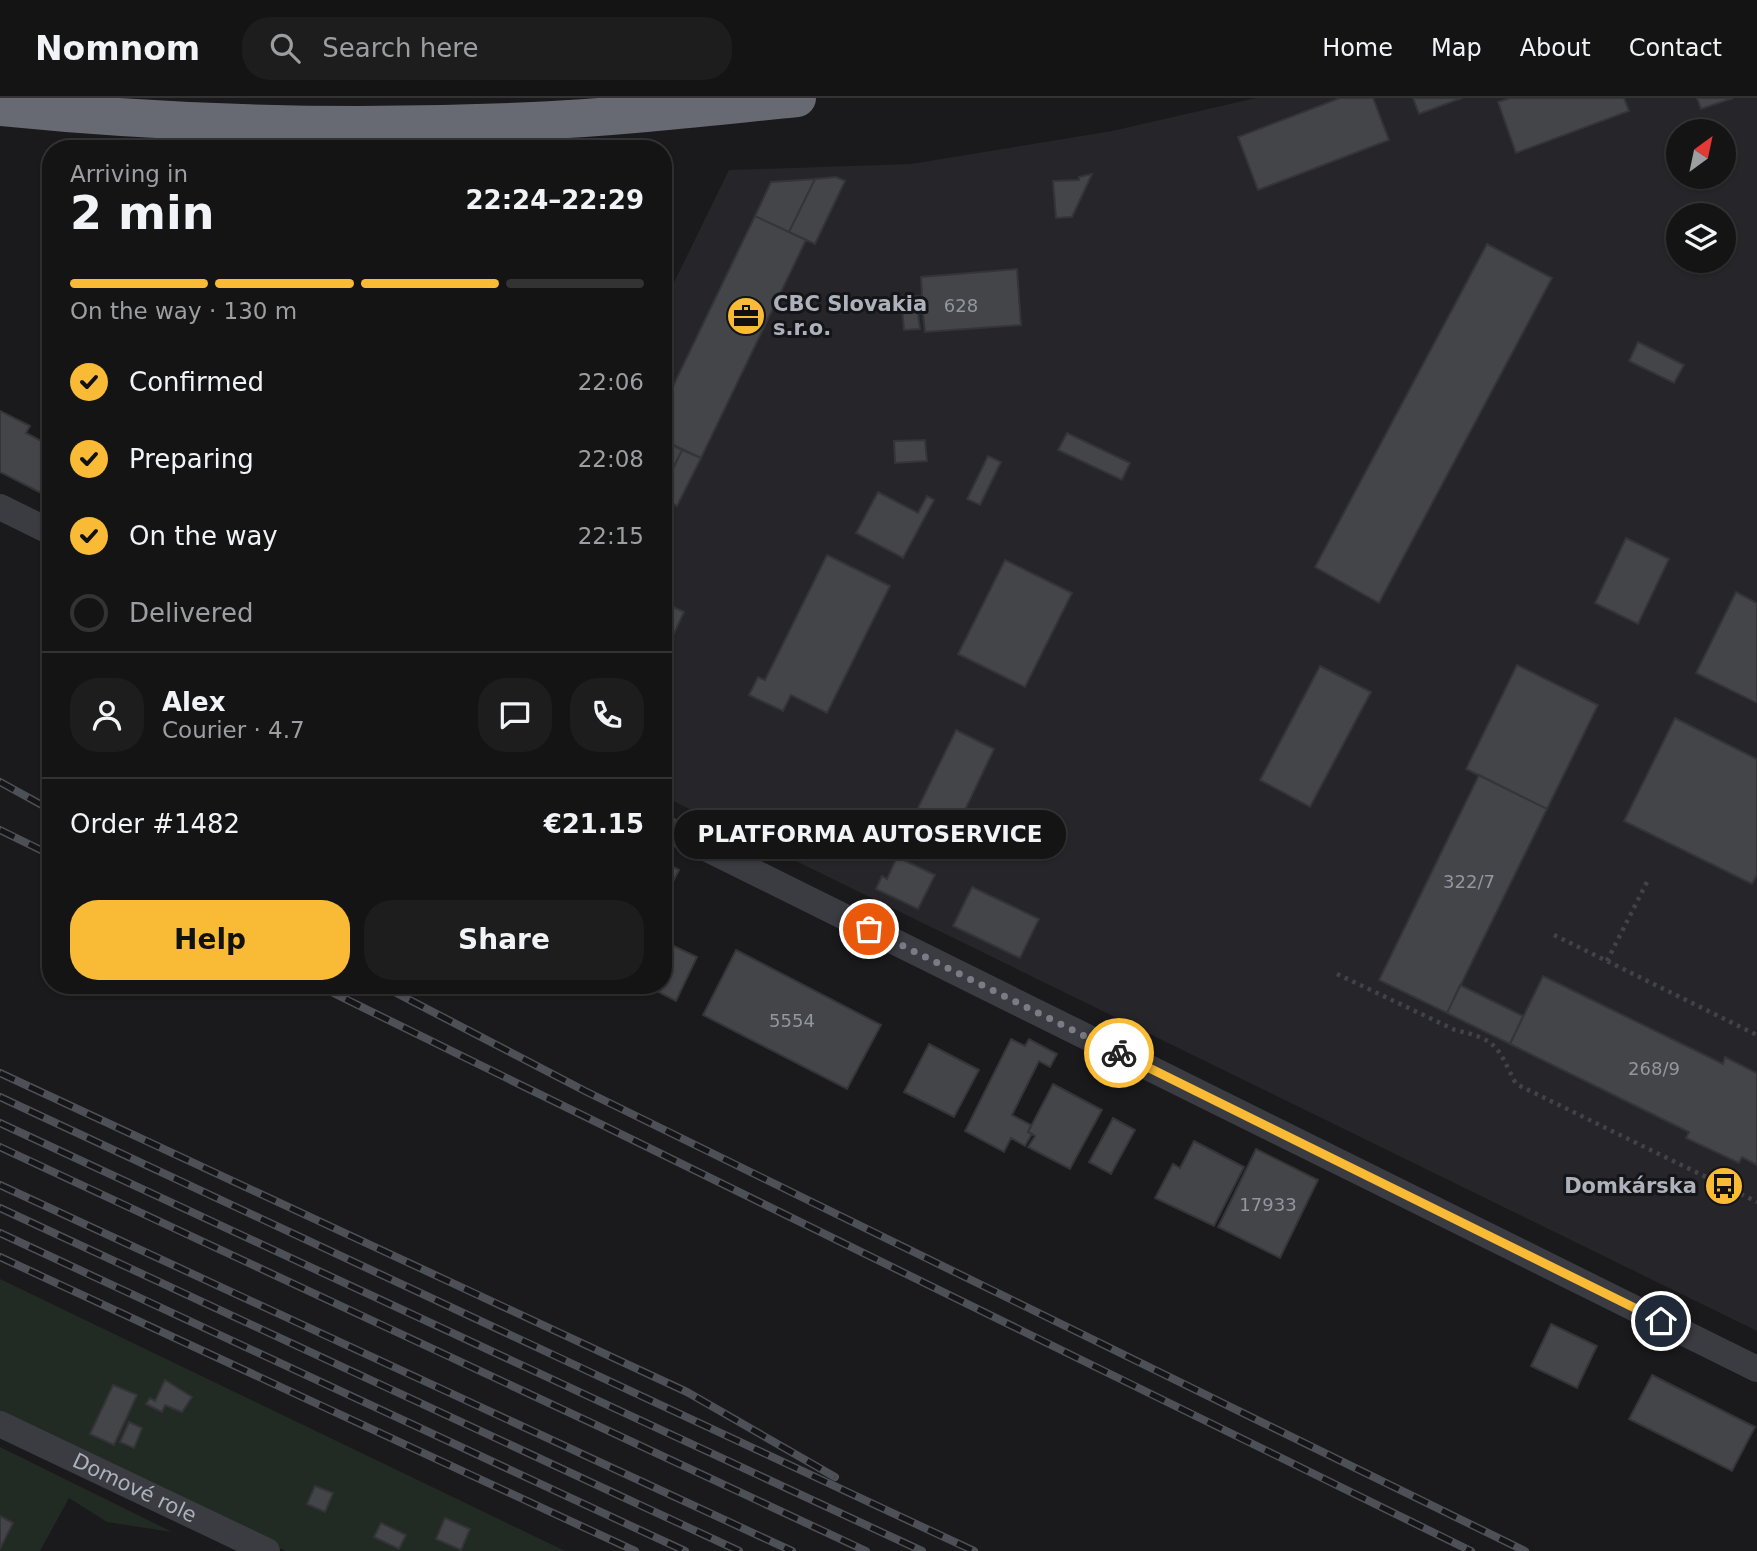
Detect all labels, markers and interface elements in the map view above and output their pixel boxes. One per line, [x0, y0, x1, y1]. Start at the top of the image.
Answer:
search box [242, 17, 732, 80]
text: Nomnom [35, 29, 200, 68]
icon: search [266, 29, 304, 67]
text: Search here [322, 33, 478, 63]
text: Home [1322, 34, 1393, 62]
text: Map [1431, 34, 1482, 62]
text: About [1520, 34, 1591, 62]
text: Contact [1629, 34, 1722, 62]
north arrow [1666, 119, 1736, 189]
map controls [1666, 119, 1736, 273]
text: Arriving in [70, 161, 188, 187]
text: 22:24–22:29 [465, 185, 644, 215]
text: 2 min [70, 186, 214, 240]
button: layers [1666, 203, 1736, 273]
place label: CBC Slovakia s.r.o. [773, 292, 927, 340]
office icon: CBC Slovakia s.r.o. [725, 295, 767, 337]
house number: 628 [944, 295, 978, 316]
text: On the way · 130 m [70, 298, 297, 324]
icon: check [70, 363, 108, 401]
text: Confirmed [129, 367, 264, 397]
text: 22:06 [578, 369, 644, 395]
icon: check [70, 440, 108, 478]
text: Preparing [129, 444, 254, 474]
text: 22:08 [578, 446, 644, 472]
icon: check [70, 517, 108, 555]
text: On the way [129, 521, 278, 551]
text: 22:15 [578, 523, 644, 549]
text: Delivered [129, 598, 253, 628]
button: person [70, 678, 144, 752]
button: chat [478, 678, 552, 752]
button: phone [570, 678, 644, 752]
text: Alex [162, 687, 225, 717]
text: Courier · 4.7 [162, 717, 305, 743]
text: Order #1482 [70, 809, 240, 839]
text: €21.15 [544, 809, 644, 839]
callout: PLATFORMA AUTOSERVICE [673, 810, 1065, 859]
text: PLATFORMA AUTOSERVICE [698, 821, 1042, 847]
house number: 322/7 [1443, 871, 1495, 892]
pin [839, 899, 899, 959]
button: Help [70, 900, 350, 980]
button: Share [364, 900, 644, 980]
icon: bag [850, 910, 888, 948]
house number: 5554 [769, 1010, 815, 1031]
courier [1084, 1018, 1154, 1088]
icon: bike [1100, 1034, 1138, 1072]
house number: 268/9 [1628, 1058, 1680, 1079]
bus stop icon: Domkárska [1703, 1165, 1745, 1207]
place label: Domkárska [1564, 1174, 1697, 1198]
house number: 17933 [1239, 1194, 1297, 1215]
pin [1631, 1291, 1691, 1351]
icon: home [1642, 1302, 1680, 1340]
street label: Domové role [69, 1448, 200, 1528]

